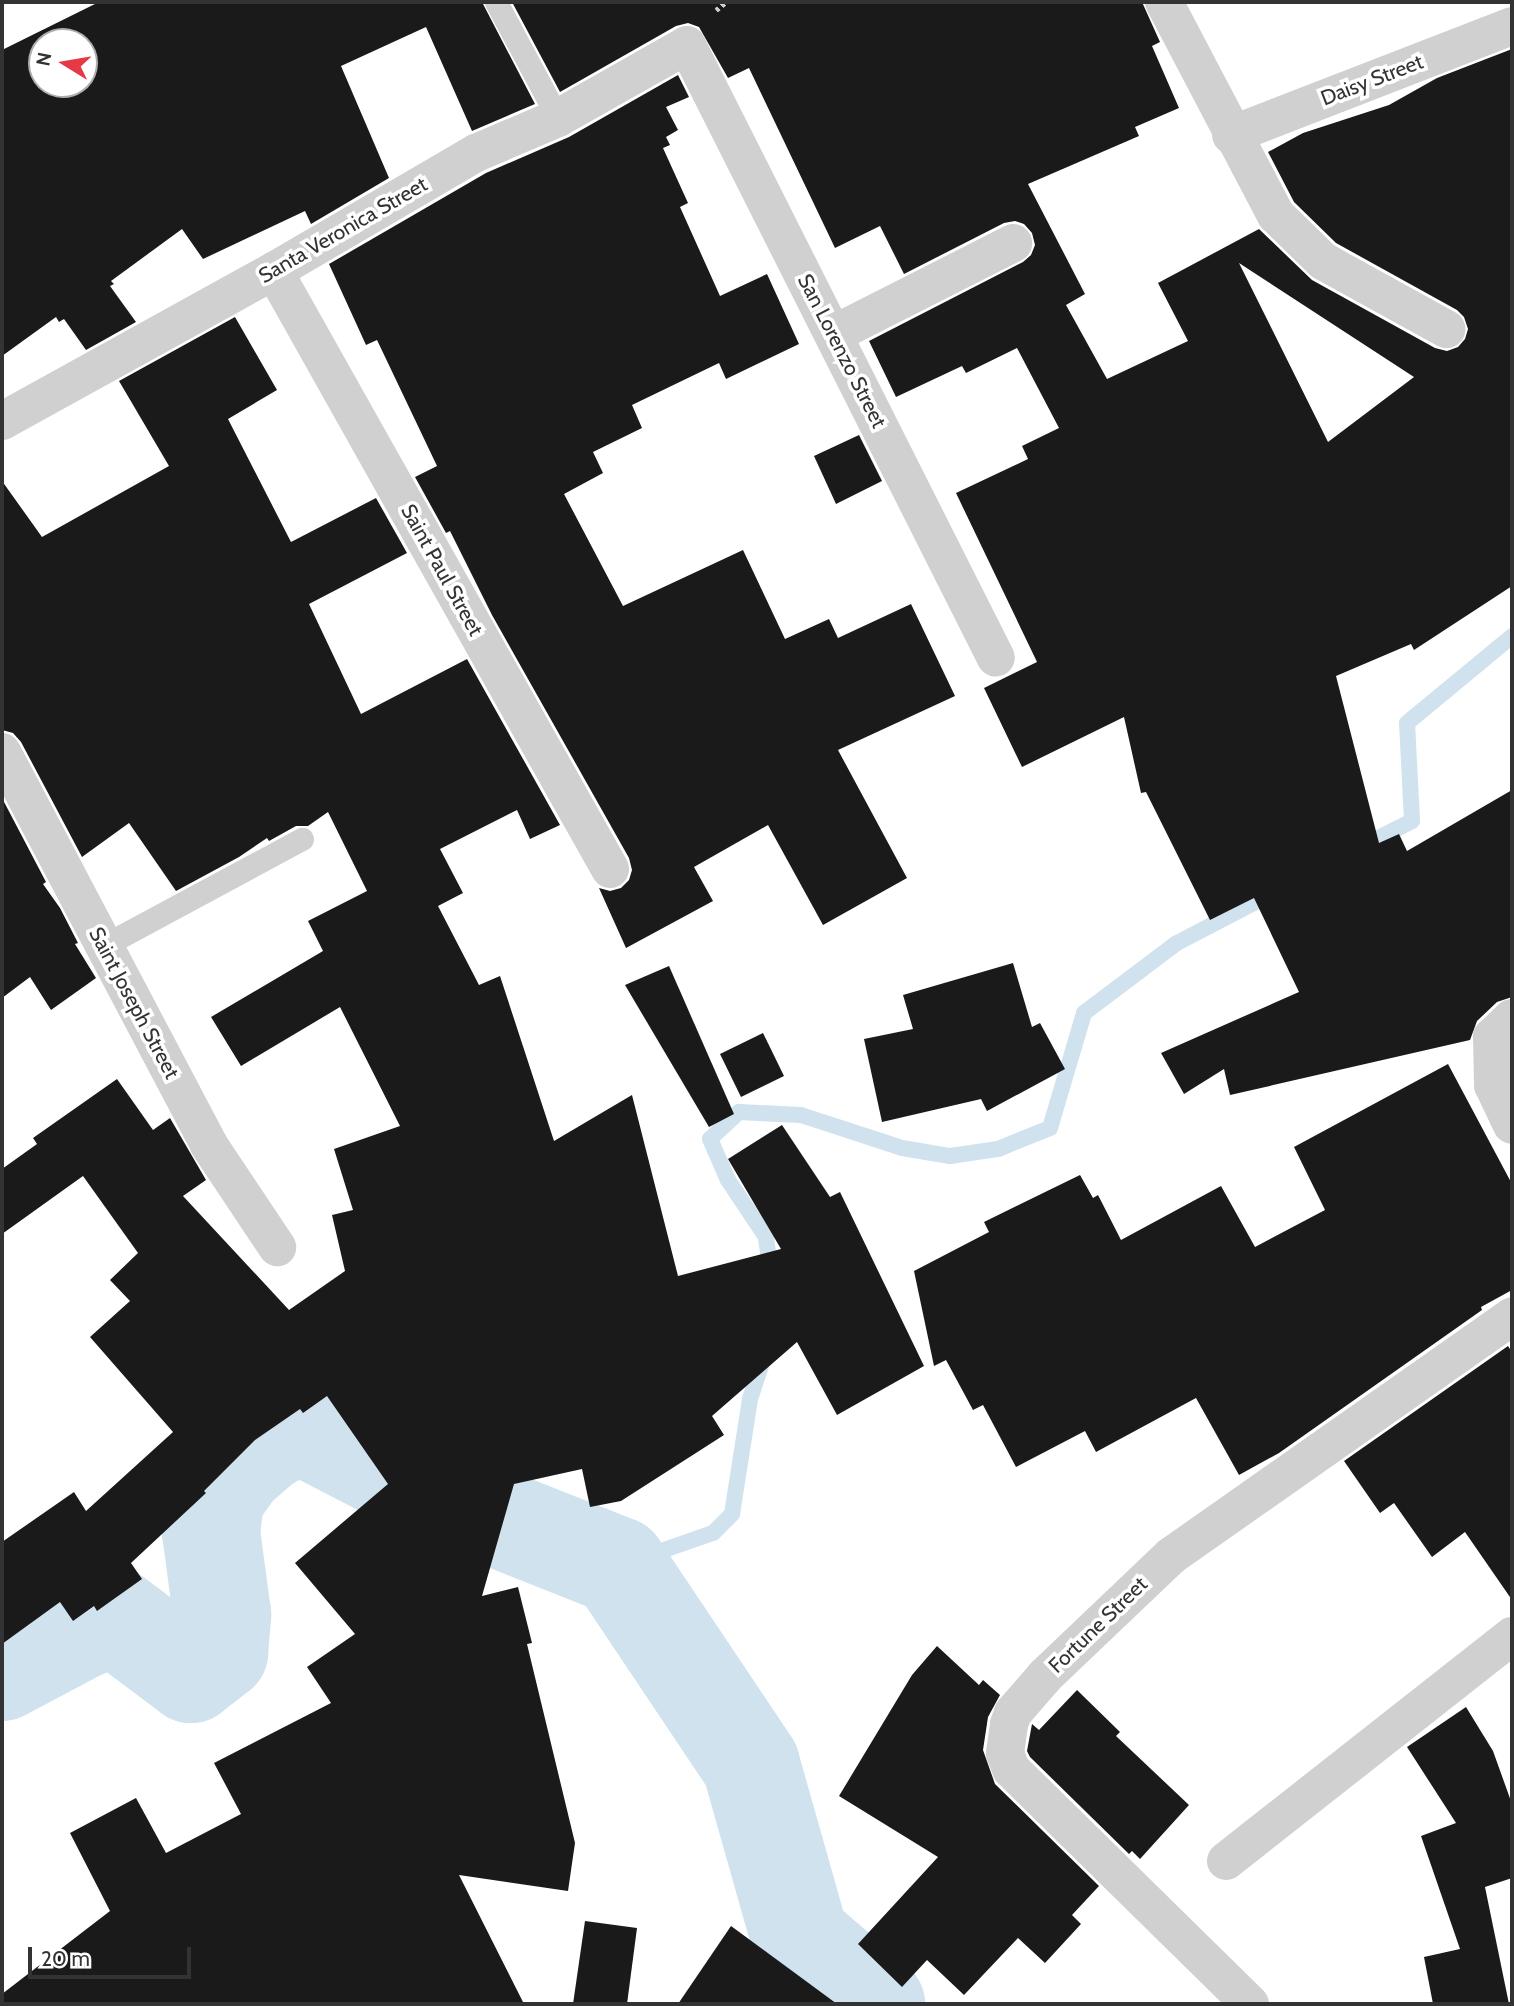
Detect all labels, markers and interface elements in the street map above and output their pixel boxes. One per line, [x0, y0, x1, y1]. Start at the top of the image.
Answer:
north arrow [28, 28, 98, 98]
street label: Daisy Street [1317, 49, 1427, 111]
text: N [31, 50, 56, 68]
street label: Santa Veronica Street [254, 171, 432, 289]
street label: San Lorenzo Street [792, 270, 892, 432]
street label: Saint Paul Street [395, 500, 489, 640]
street label: Saint Joseph Street [83, 923, 185, 1083]
street label: Fortune Street [1043, 1572, 1153, 1678]
scale bar [32, 1932, 194, 1976]
text: 20 m [41, 1946, 90, 1971]

